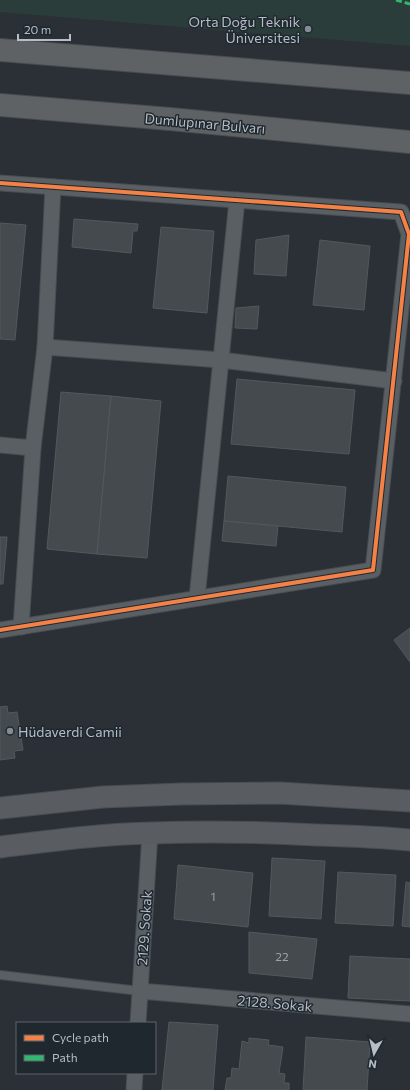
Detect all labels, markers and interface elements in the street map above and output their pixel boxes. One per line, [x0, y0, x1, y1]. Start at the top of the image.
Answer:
place label: Orta Doğu Teknik Üniversitesi [188, 13, 300, 46]
scale bar [18, 16, 70, 42]
text: 20 m [24, 22, 51, 36]
marker: Orta Doğu Teknik Üniversitesi [303, 24, 313, 34]
street label: Dumlupınar Bulvarı [144, 109, 266, 137]
place label: Hüdaverdi Camii [18, 723, 122, 740]
marker: Hüdaverdi Camii [5, 726, 15, 736]
house number: 1 [210, 889, 216, 903]
street label: 2129. Sokak [133, 890, 155, 966]
house number: 22 [275, 949, 289, 963]
street label: 2128. Sokak [237, 991, 313, 1015]
legend [16, 1022, 156, 1074]
text: Cycle path [52, 1030, 109, 1044]
north arrow [354, 1034, 394, 1074]
text: Path [52, 1050, 78, 1064]
text: N [368, 1057, 378, 1071]

